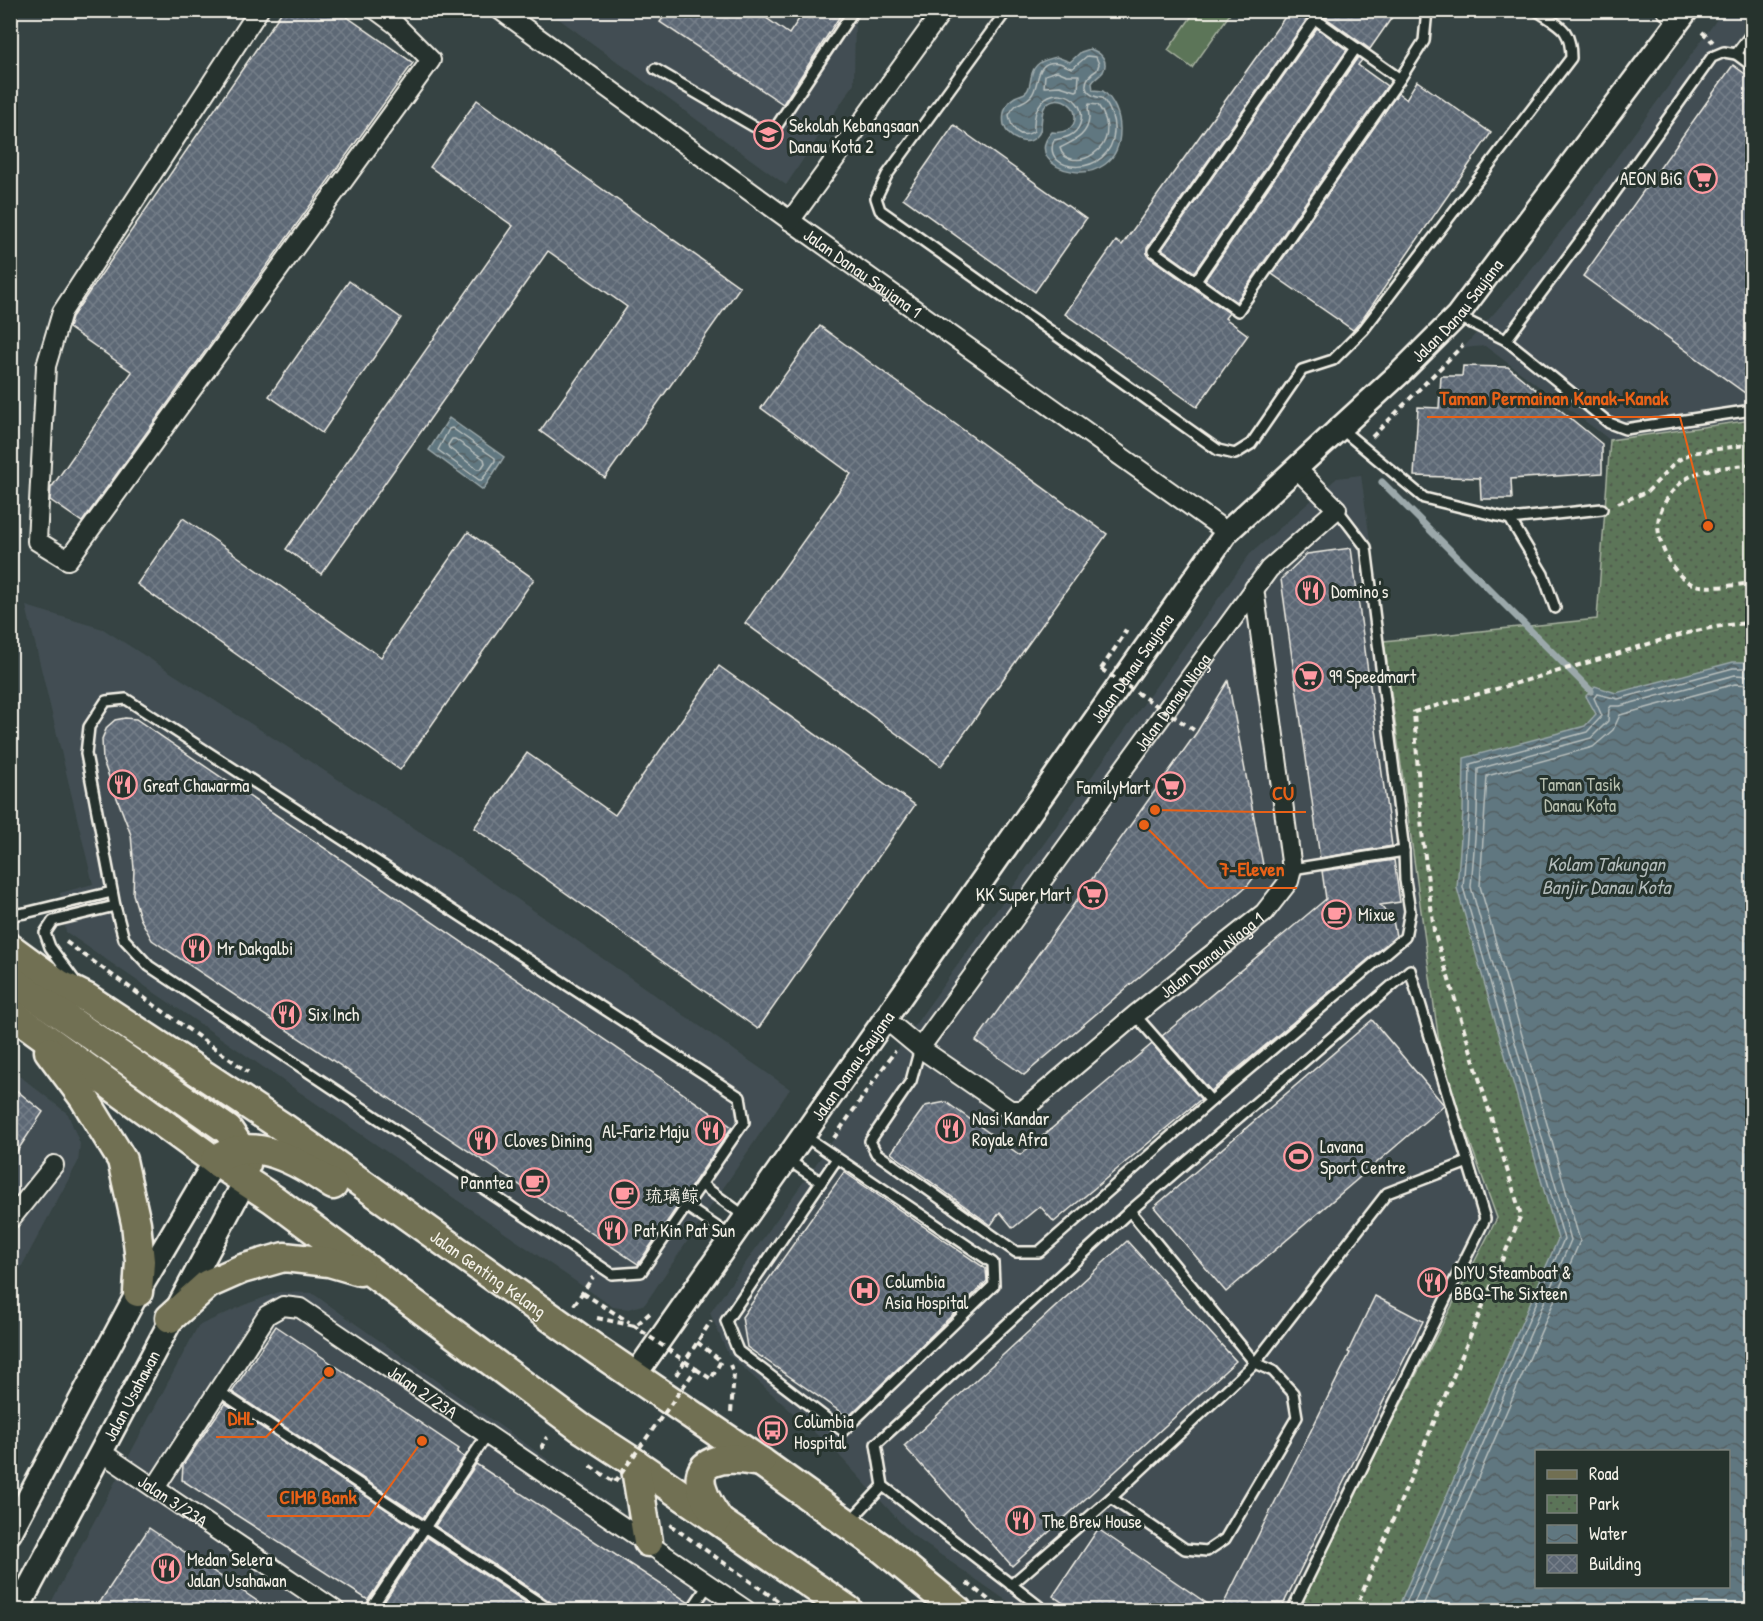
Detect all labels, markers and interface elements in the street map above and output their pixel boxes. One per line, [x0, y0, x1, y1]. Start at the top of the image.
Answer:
place label: Sekolah Kebangsaan Danau Kota 2 [789, 113, 919, 159]
school or university icon: Sekolah Kebangsaan Danau Kota 2 [752, 119, 784, 151]
supermarket icon: AEON BiG [1687, 162, 1719, 194]
place label: AEON BiG [1620, 166, 1682, 191]
street label: Jalan Danau Saujana 1 [799, 222, 927, 323]
street label: Jalan Danau Saujana [1406, 253, 1508, 367]
callout: Taman Permainan Kanak-Kanak [1427, 379, 1680, 417]
text: Taman Permainan Kanak-Kanak [1438, 384, 1669, 411]
restaurant icon: Domino's [1294, 575, 1326, 607]
place label: Domino's [1331, 579, 1388, 604]
street label: Jalan Danau Saujana [1084, 608, 1179, 728]
street label: Jalan Danau Niaga [1128, 648, 1216, 756]
supermarket icon: 99 Speedmart [1292, 660, 1324, 692]
place label: 99 Speedmart [1329, 664, 1417, 689]
restaurant icon: Great Chawarma [106, 769, 138, 801]
supermarket icon: FamilyMart [1155, 771, 1187, 803]
park label: Taman Tasik Danau Kota [1540, 772, 1621, 818]
place label: Great Chawarma [143, 773, 249, 798]
callout: CU [1260, 774, 1306, 812]
place label: FamilyMart [1076, 775, 1151, 800]
text: CU [1272, 779, 1294, 806]
callout: 7-Eleven [1208, 850, 1297, 888]
water label: Kolam Takungan Banjir Danau Kota [1542, 850, 1672, 900]
text: 7-Eleven [1218, 855, 1285, 882]
supermarket icon: KK Super Mart [1076, 878, 1108, 910]
place label: KK Super Mart [976, 882, 1072, 907]
cafe icon: Mixue [1321, 898, 1353, 930]
place label: Mixue [1358, 902, 1395, 927]
street label: Jalan Danau Niaga 1 [1154, 906, 1269, 1004]
restaurant icon: Mr Dakgalbi [180, 932, 212, 964]
place label: Mr Dakgalbi [217, 936, 293, 961]
restaurant icon: Six Inch [271, 998, 303, 1030]
place label: Six Inch [308, 1002, 360, 1027]
street label: Jalan Danau Saujana [805, 1006, 900, 1126]
place label: Nasi Kandar Royale Afra [972, 1106, 1049, 1152]
restaurant icon: Nasi Kandar Royale Afra [935, 1112, 967, 1144]
restaurant icon: Al-Fariz Maju [694, 1115, 726, 1147]
place label: Al-Fariz Maju [602, 1119, 689, 1144]
restaurant icon: Cloves Dining [467, 1124, 499, 1156]
place label: Cloves Dining [504, 1128, 592, 1153]
place label: Lavana Sport Centre [1320, 1134, 1406, 1180]
sports icon: Lavana Sport Centre [1283, 1140, 1315, 1172]
cafe icon: Panntea [518, 1166, 550, 1198]
place label: Panntea [461, 1170, 513, 1195]
cafe icon: 琉璃鲸 [608, 1179, 640, 1211]
place label: 琉璃鲸 [645, 1183, 699, 1208]
restaurant icon: Pat Kin Pat Sun [597, 1214, 629, 1246]
place label: Pat Kin Pat Sun [634, 1218, 735, 1243]
street label: Jalan Genting Kelang [425, 1223, 552, 1323]
place label: DIYU Steamboat & BBQ-The Sixteen [1454, 1260, 1571, 1306]
restaurant icon: DIYU Steamboat & BBQ-The Sixteen [1417, 1266, 1449, 1298]
place label: Columbia Asia Hospital [885, 1269, 969, 1315]
hospital icon: Columbia Asia Hospital [848, 1275, 880, 1307]
street label: Jalan Usahawan [97, 1345, 166, 1445]
street label: Jalan 2/23A [383, 1359, 463, 1424]
callout: DHL [216, 1399, 266, 1437]
text: DHL [228, 1404, 255, 1431]
place label: Columbia Hospital [794, 1409, 854, 1455]
bus stop icon: Columbia Hospital [757, 1415, 789, 1447]
legend [1535, 1450, 1730, 1588]
text: Road [1589, 1461, 1619, 1486]
street label: Jalan 3/23A [133, 1468, 213, 1533]
callout: CIMB Bank [267, 1478, 369, 1516]
text: CIMB Bank [279, 1483, 358, 1510]
text: Park [1589, 1491, 1620, 1516]
restaurant icon: The Brew House [1005, 1505, 1037, 1537]
place label: The Brew House [1042, 1509, 1142, 1534]
text: Water [1589, 1521, 1627, 1546]
place label: Medan Selera Jalan Usahawan [187, 1547, 287, 1593]
text: Building [1589, 1551, 1641, 1576]
restaurant icon: Medan Selera Jalan Usahawan [150, 1553, 182, 1585]

